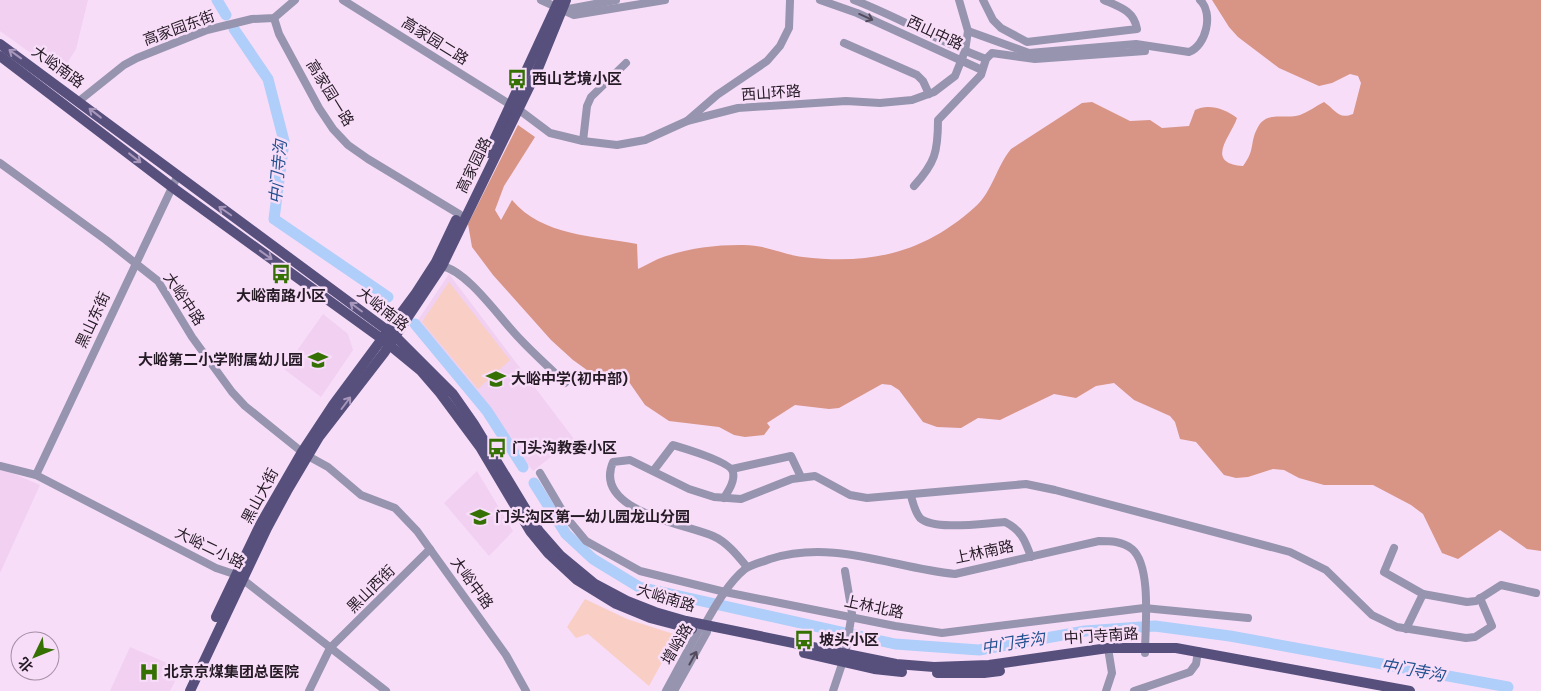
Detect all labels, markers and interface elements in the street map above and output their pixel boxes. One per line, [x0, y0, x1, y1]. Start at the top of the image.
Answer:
street label: 高家园东街 [140, 6, 218, 50]
street label: 西山中路 [904, 11, 966, 55]
street label: 高家园二路 [398, 13, 472, 69]
one-way arrow [858, 13, 873, 23]
street label: 大峪南路 [28, 41, 88, 93]
one-way arrow [8, 49, 22, 59]
street label: 高家园一路 [302, 56, 358, 130]
bus stop icon: 西山艺境小区 [506, 68, 528, 90]
place label: 西山艺境小区 [532, 69, 622, 89]
street label: 西山环路 [740, 81, 802, 105]
one-way arrow [89, 108, 102, 119]
street label: 高家园路 [452, 134, 496, 196]
water label: 中门寺沟 [265, 137, 291, 205]
one-way arrow [128, 153, 141, 164]
one-way arrow [218, 206, 232, 216]
one-way arrow [259, 250, 273, 260]
bus stop icon: 大峪南路小区 [270, 263, 292, 285]
street label: 大峪中路 [159, 269, 209, 329]
street label: 大峪南路 [353, 283, 413, 335]
place label: 大峪南路小区 [236, 286, 326, 306]
street label: 黑山东街 [71, 289, 115, 351]
one-way arrow [350, 302, 363, 313]
school or university icon: 大峪第二小学附属幼儿园 [307, 349, 329, 371]
place label: 大峪第二小学附属幼儿园 [138, 350, 303, 370]
school or university icon: 大峪中学(初中部) [485, 368, 507, 390]
place label: 大峪中学(初中部) [511, 369, 628, 389]
one-way arrow [341, 397, 352, 410]
bus stop icon: 门头沟教委小区 [486, 437, 508, 459]
place label: 门头沟教委小区 [512, 438, 617, 458]
street label: 黑山大街 [237, 465, 283, 527]
school or university icon: 门头沟区第一幼儿园龙山分园 [469, 506, 491, 528]
place label: 门头沟区第一幼儿园龙山分园 [495, 507, 690, 527]
street label: 大峪二小路 [172, 523, 248, 573]
street label: 上林南路 [953, 536, 1015, 568]
street label: 大峪中路 [446, 553, 498, 613]
street label: 黑山西街 [343, 561, 399, 617]
street label: 大峪南路 [634, 580, 698, 616]
street label: 上林北路 [843, 591, 905, 623]
street label: 增峪路 [657, 620, 697, 668]
street label: 中门寺南路 [1063, 623, 1139, 649]
water label: 中门寺沟 [980, 627, 1048, 658]
bus stop icon: 坡头小区 [793, 629, 815, 651]
place label: 坡头小区 [819, 630, 879, 650]
north arrow [10, 631, 60, 681]
one-way arrow [688, 651, 698, 666]
text: 北 [14, 654, 37, 676]
water label: 中门寺沟 [1380, 654, 1448, 686]
hospital icon: 北京京煤集团总医院 [138, 661, 160, 683]
place label: 北京京煤集团总医院 [164, 662, 299, 682]

